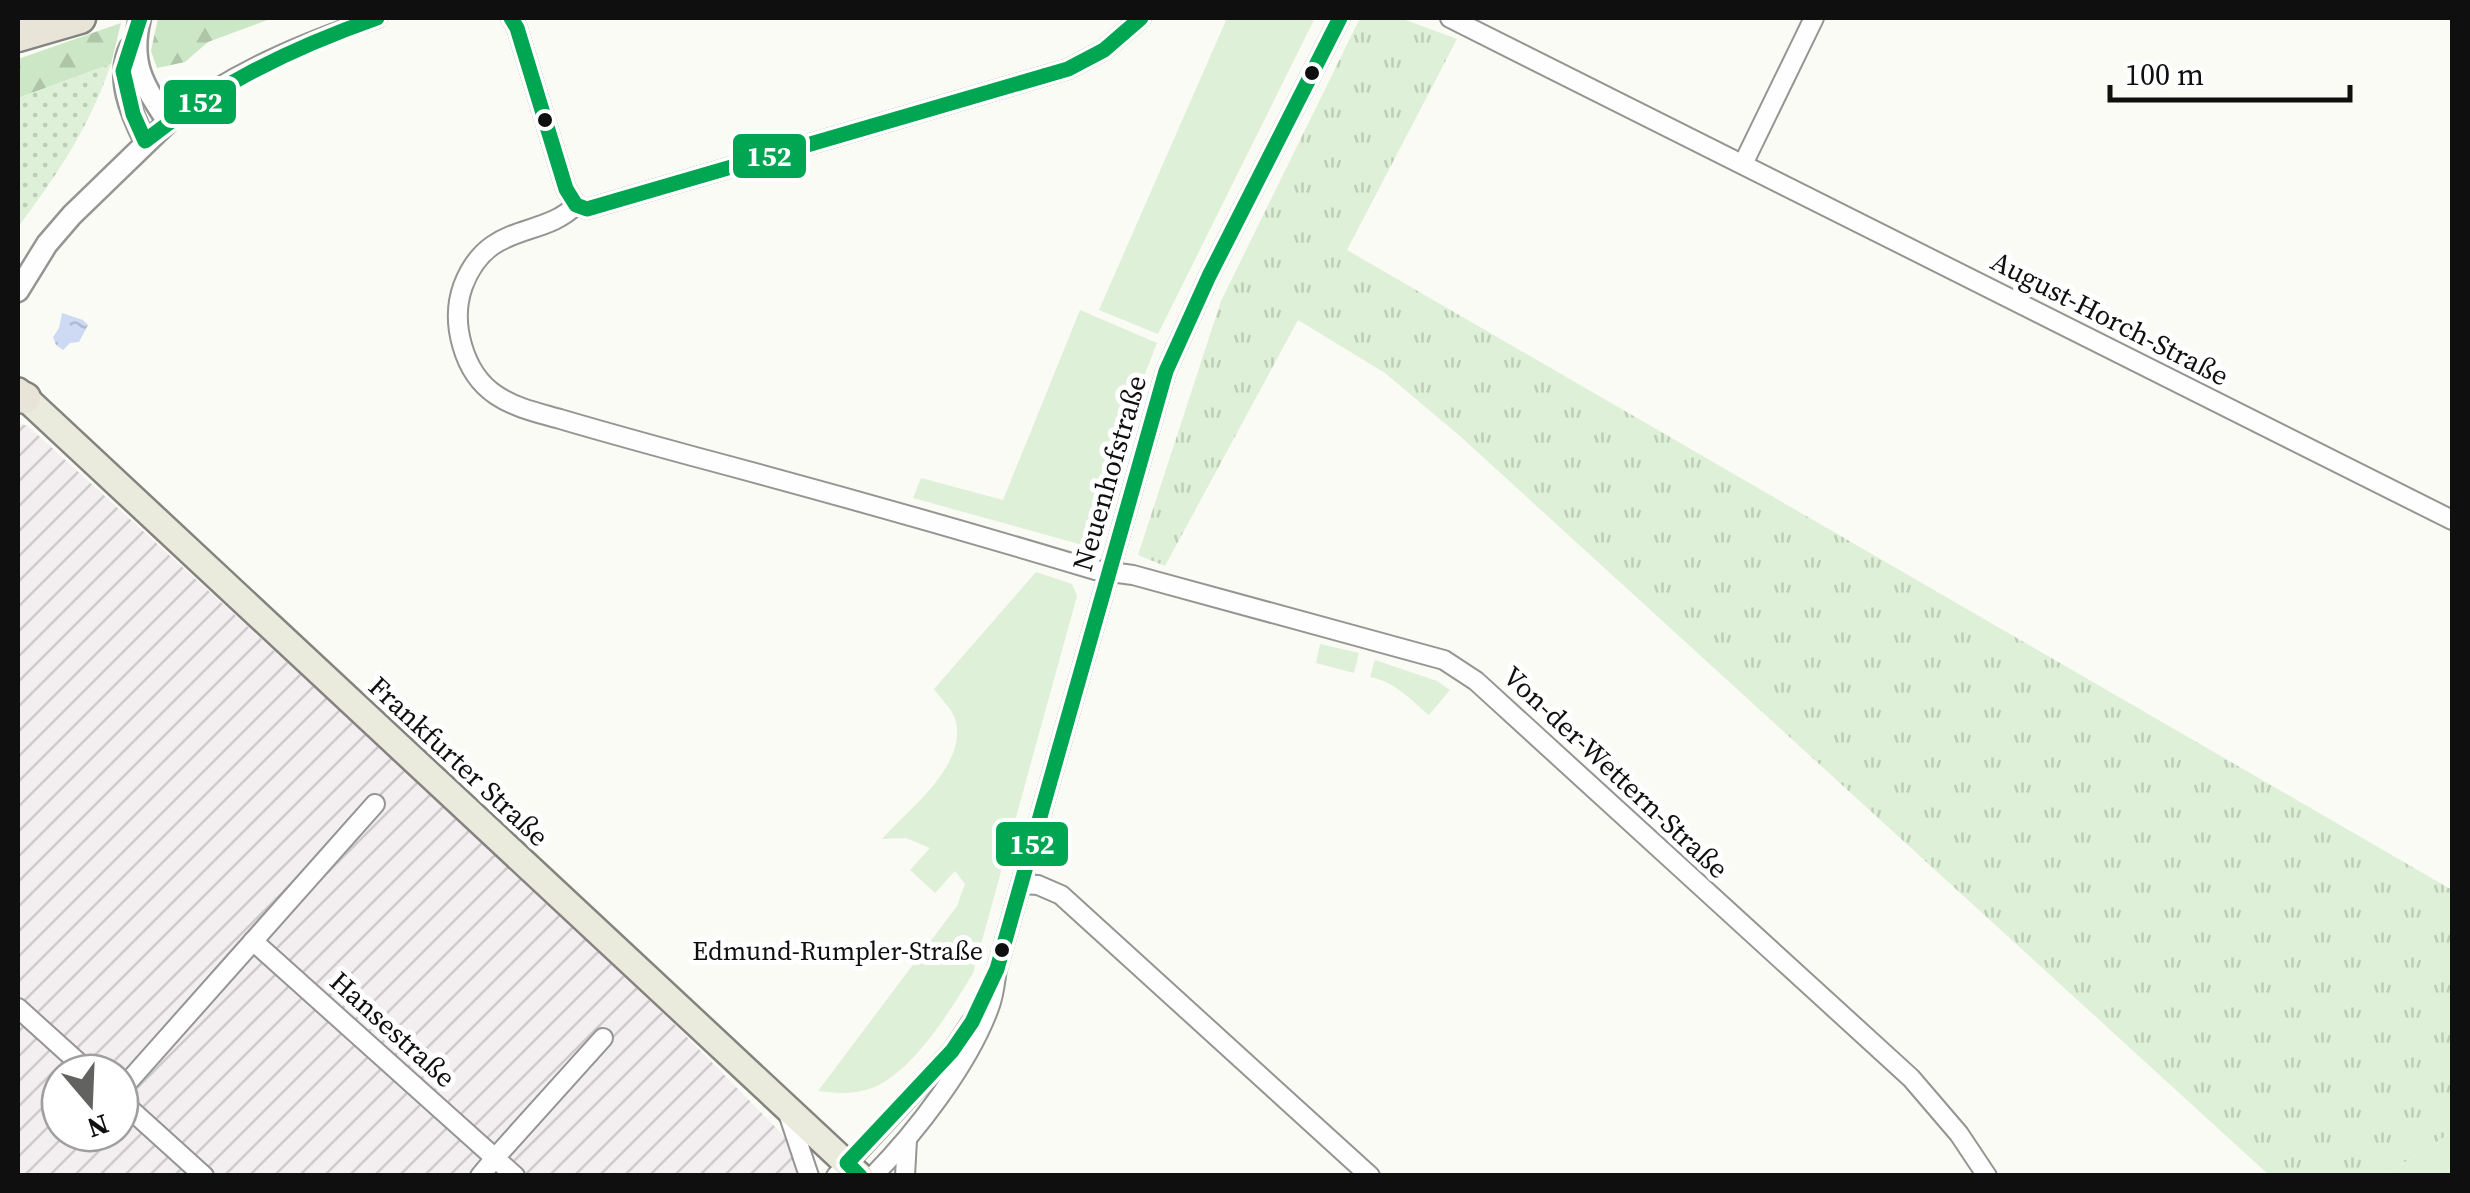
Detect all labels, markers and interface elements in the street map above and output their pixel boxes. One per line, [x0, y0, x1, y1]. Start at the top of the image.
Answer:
scale bar [2110, 40, 2350, 102]
text: 100 m [2125, 54, 2204, 95]
unlabelled marker [1302, 63, 1322, 83]
line badge: 152 [162, 78, 238, 126]
text: 152 [177, 83, 223, 121]
unlabelled marker [535, 110, 555, 130]
line badge: 152 [731, 132, 808, 180]
text: 152 [746, 137, 792, 175]
street label: August-Horch-Straße [1985, 242, 2235, 394]
street label: Neuenhofstraße [1063, 371, 1155, 575]
street label: Von-der-Wettern-Straße [1495, 657, 1737, 887]
street label: Frankfurter Straße [361, 668, 557, 854]
line badge: 152 [994, 820, 1070, 868]
text: 152 [1009, 825, 1055, 863]
place label: Edmund-Rumpler-Straße [692, 933, 983, 969]
marker: Edmund-Rumpler-Straße [992, 940, 1012, 960]
street label: Hansestraße [322, 962, 464, 1096]
north arrow [40, 1053, 140, 1153]
text: N [82, 1105, 114, 1148]

